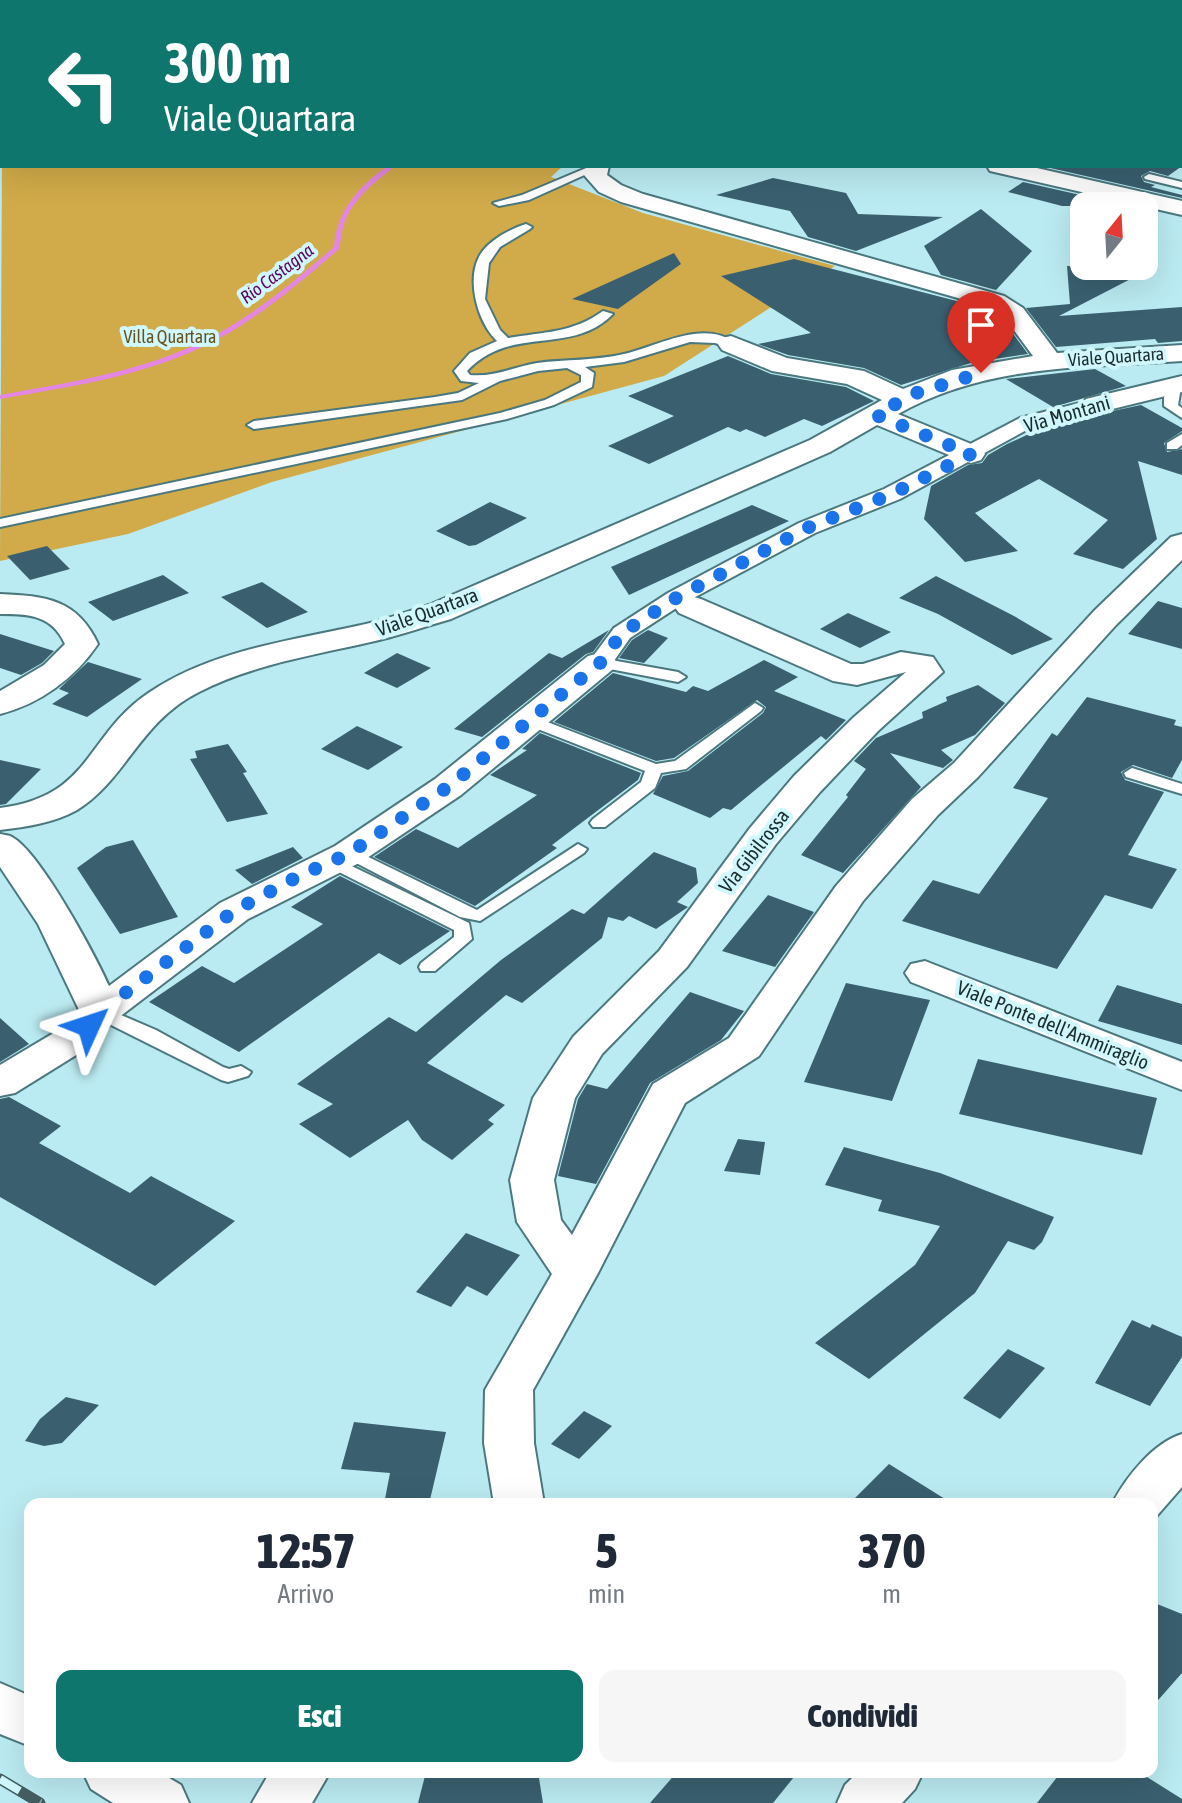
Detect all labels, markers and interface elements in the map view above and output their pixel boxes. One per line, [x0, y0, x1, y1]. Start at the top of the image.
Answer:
text: 300 m [164, 31, 291, 95]
icon: left [32, 32, 136, 136]
text: Viale Quartara [164, 97, 356, 139]
north arrow [1070, 192, 1158, 280]
map controls [1070, 192, 1158, 280]
water label: Rio Castagna [236, 239, 318, 308]
pin [947, 291, 1015, 373]
icon: arrive [959, 303, 1003, 347]
park label: Villa Quartara [124, 326, 216, 347]
street label: Viale Quartara [1067, 343, 1165, 370]
street label: Via Montani [1021, 390, 1112, 437]
street label: Viale Quartara [373, 582, 481, 641]
street label: Via Gibilrossa [714, 804, 793, 897]
street label: Viale Ponte dell'Ammiraglio [954, 975, 1153, 1074]
position arrow [47, 984, 131, 1068]
text: 12:57 [257, 1523, 355, 1578]
text: 5 [595, 1523, 618, 1578]
text: 370 [858, 1523, 925, 1578]
text: Arrivo [278, 1579, 334, 1609]
text: min [588, 1579, 625, 1609]
text: m [882, 1579, 901, 1609]
button: Esci [56, 1670, 583, 1762]
button: Condividi [599, 1670, 1126, 1762]

